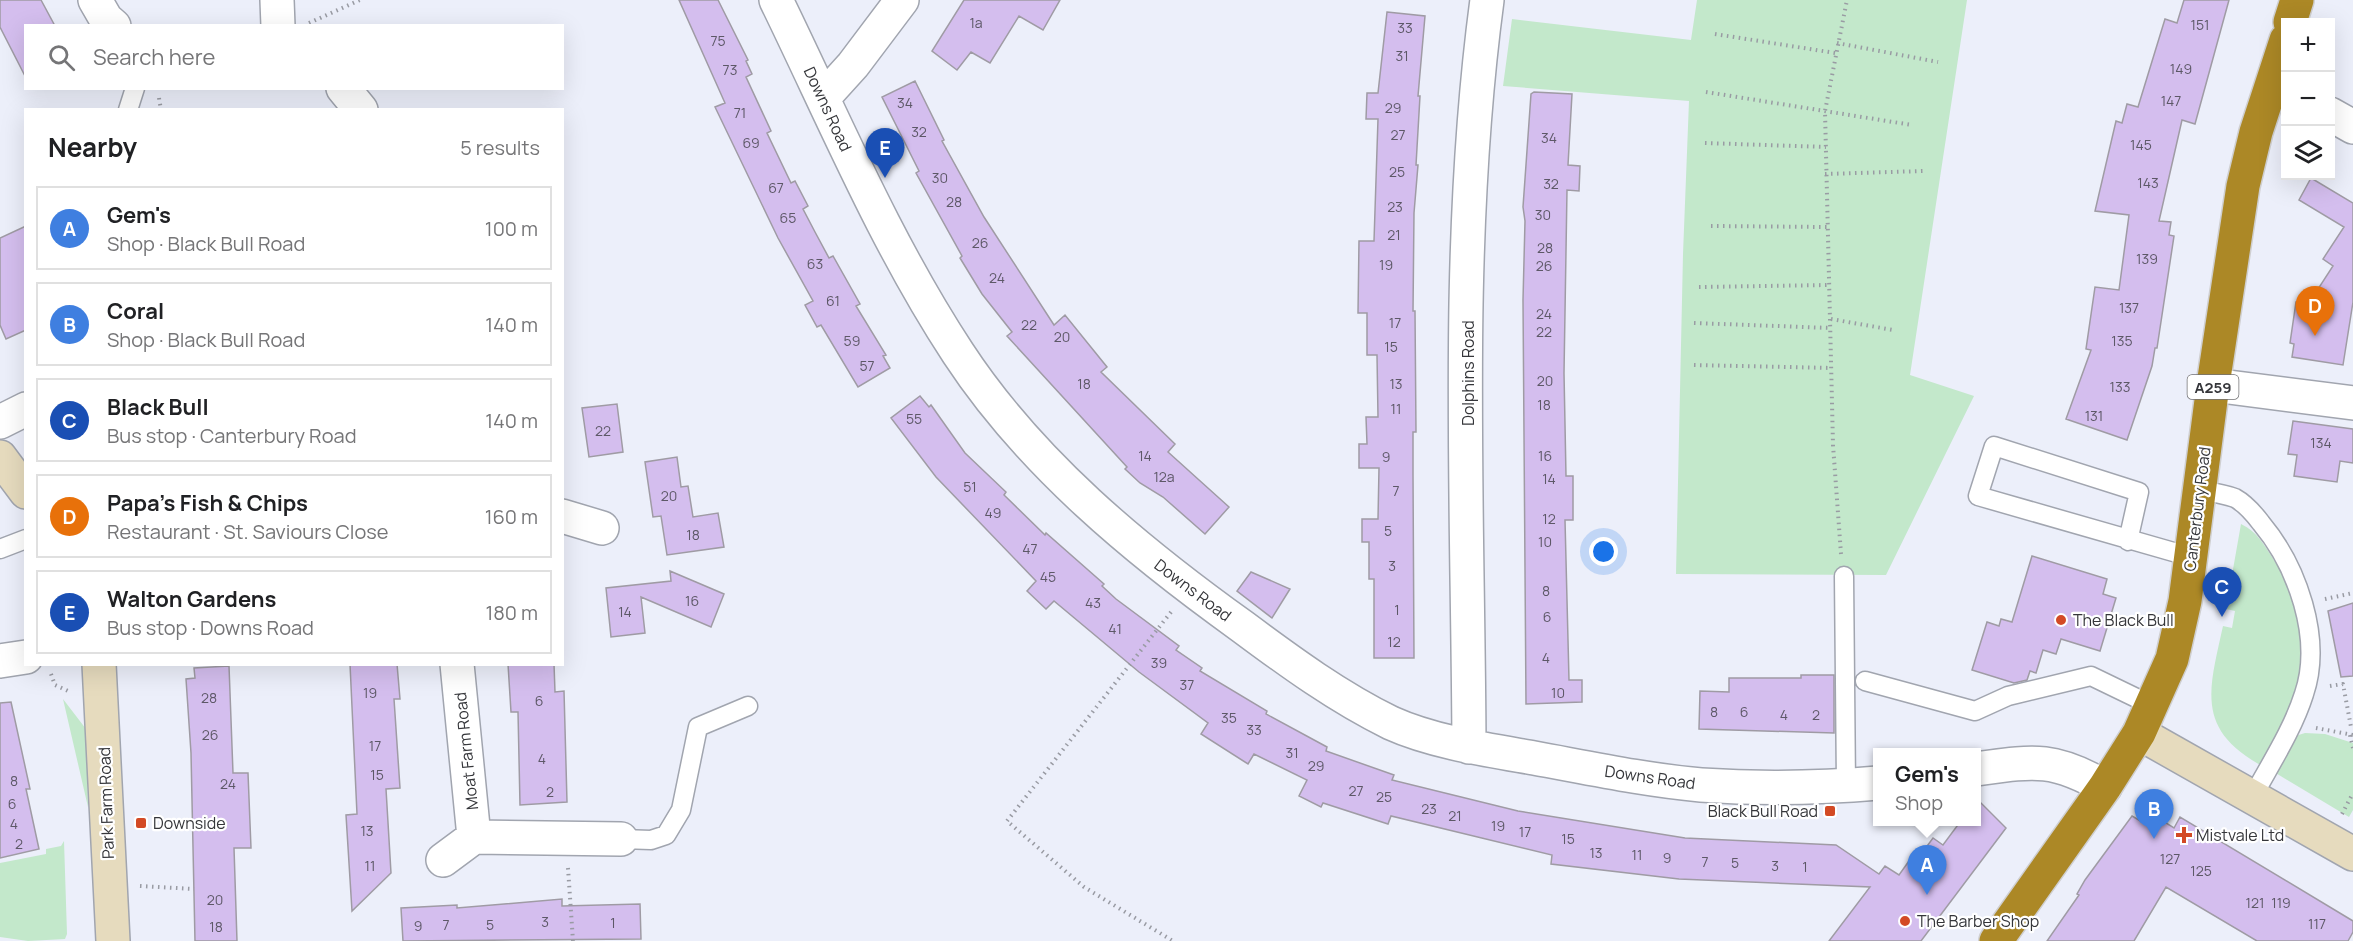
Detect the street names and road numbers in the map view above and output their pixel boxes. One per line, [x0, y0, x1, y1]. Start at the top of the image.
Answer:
street label: Downs Road [799, 63, 857, 155]
street label: Dolphins Road [1457, 320, 1479, 426]
road number: A259 [2188, 375, 2238, 399]
street label: Canterbury Road [2178, 446, 2216, 572]
street label: Downs Road [1150, 554, 1236, 626]
street label: Moat Farm Road [449, 691, 483, 811]
street label: Park Farm Road [93, 747, 119, 859]
street label: Downs Road [1603, 760, 1697, 794]

